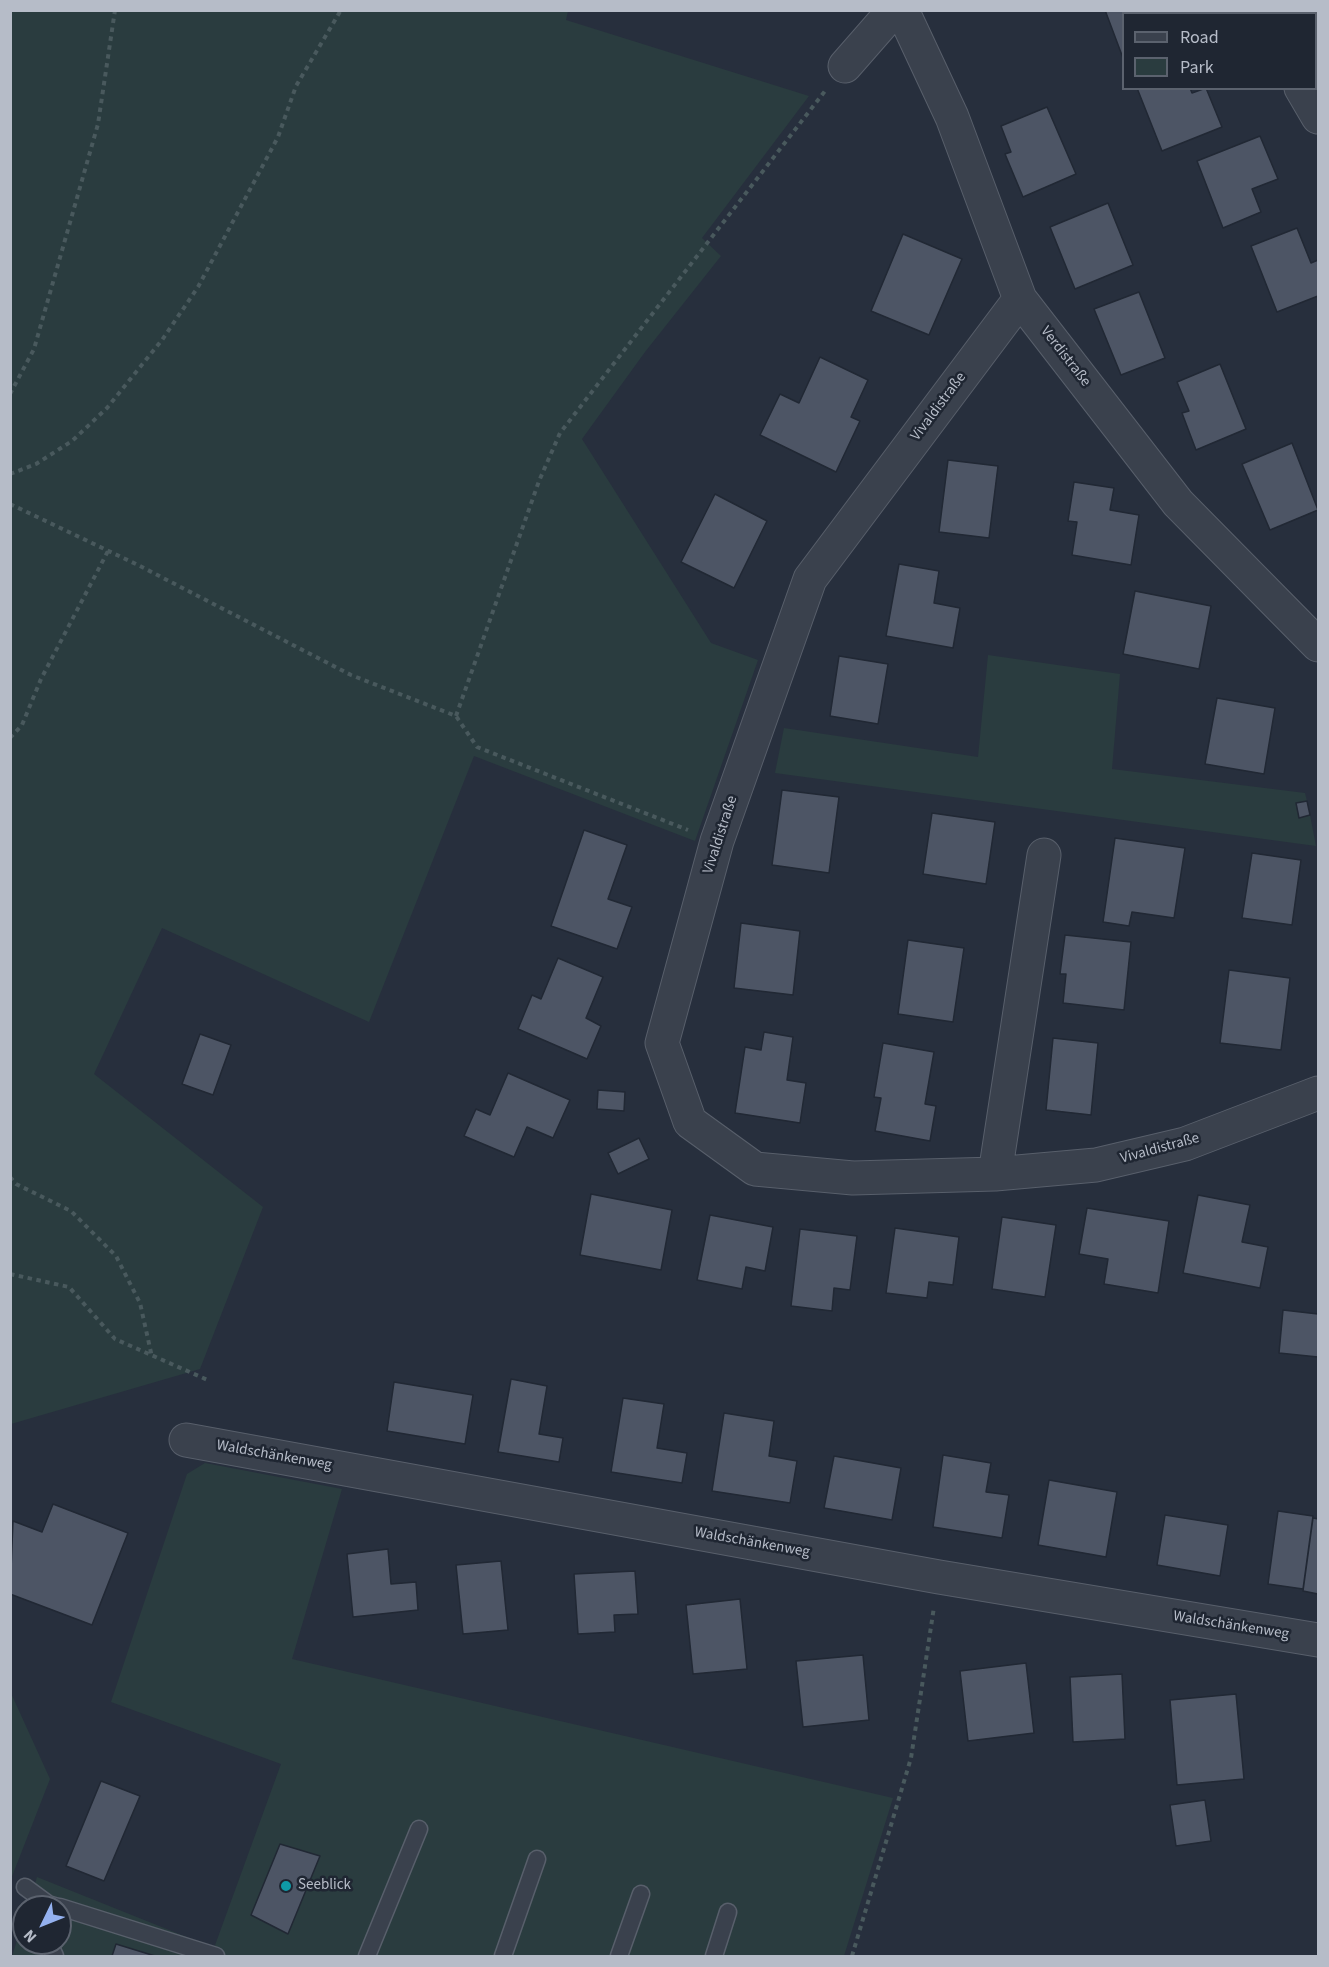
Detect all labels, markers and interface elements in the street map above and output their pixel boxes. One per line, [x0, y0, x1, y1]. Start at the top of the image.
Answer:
legend [1122, 12, 1317, 90]
text: Road [1180, 25, 1219, 50]
text: Park [1180, 55, 1214, 80]
street label: Verdistraße [1036, 323, 1094, 391]
street label: Vivaldistraße [907, 369, 971, 445]
street label: Vivaldistraße [700, 794, 742, 876]
street label: Vivaldistraße [1119, 1130, 1201, 1168]
street label: Waldschänkenweg [215, 1437, 333, 1475]
street label: Waldschänkenweg [693, 1524, 811, 1562]
street label: Waldschänkenweg [1172, 1608, 1290, 1644]
place label: Seeblick [298, 1877, 351, 1895]
marker: Seeblick [279, 1879, 293, 1893]
north arrow [12, 1895, 72, 1955]
text: N [19, 1925, 42, 1947]

